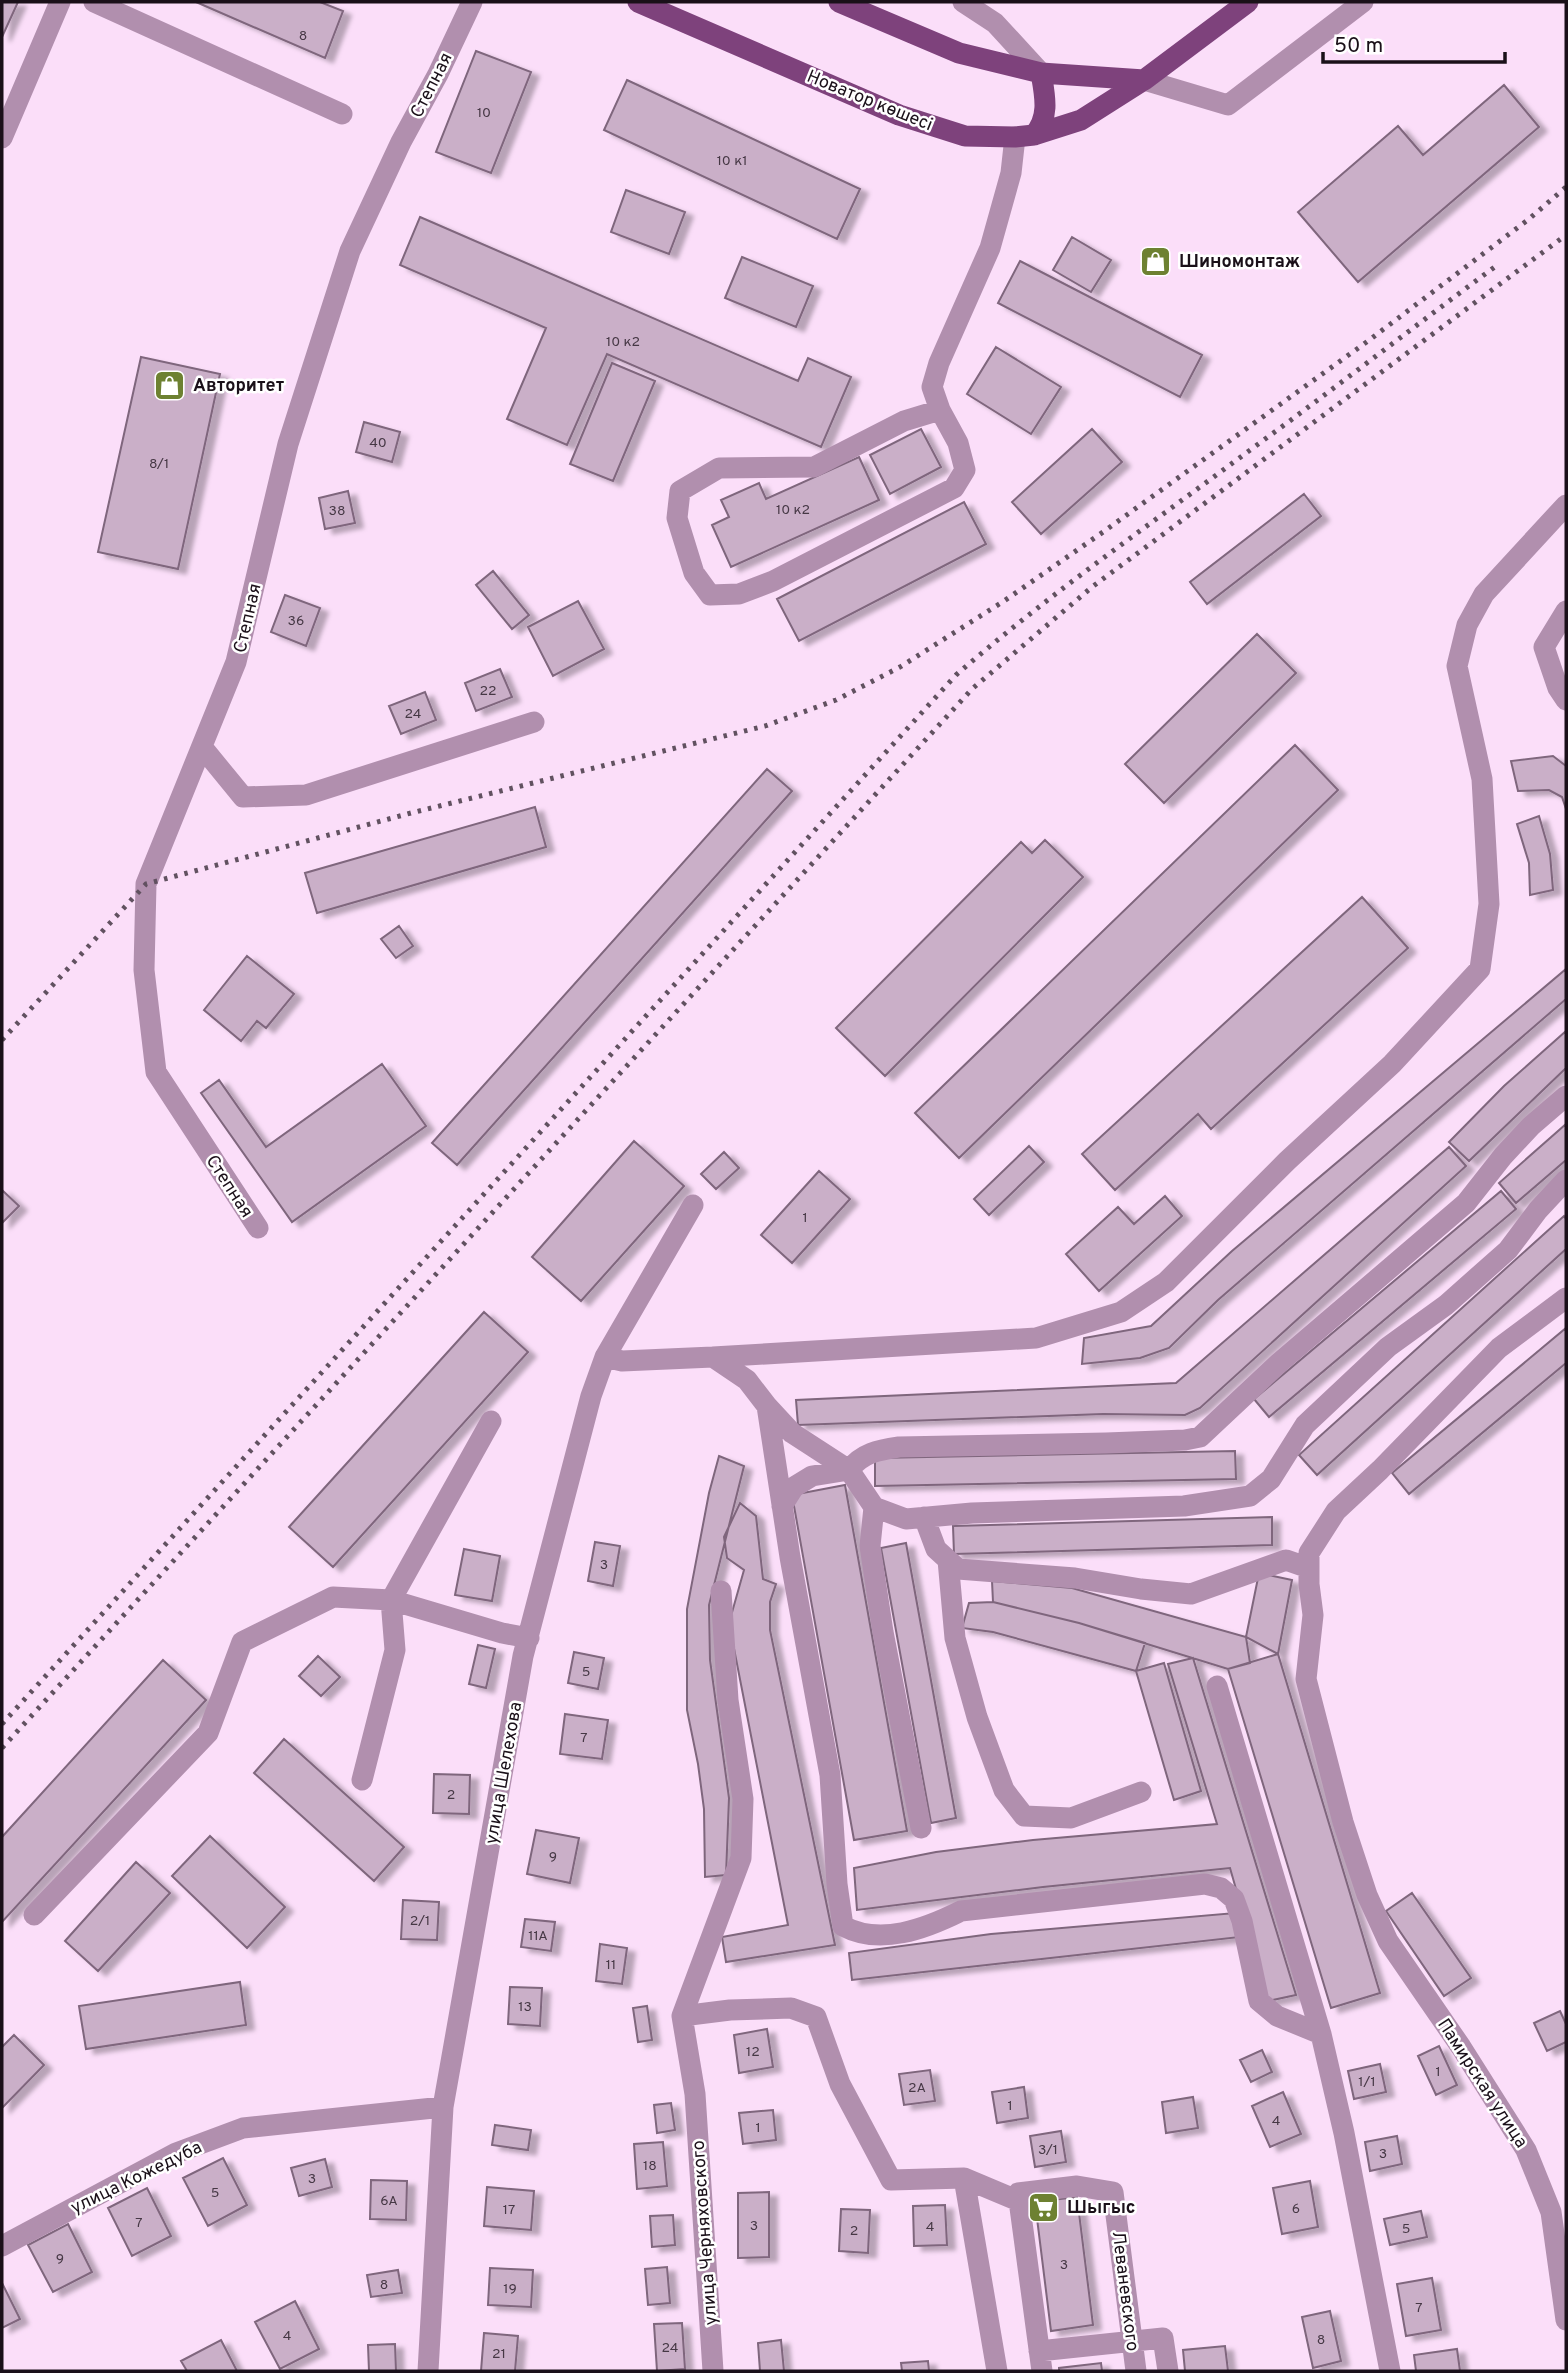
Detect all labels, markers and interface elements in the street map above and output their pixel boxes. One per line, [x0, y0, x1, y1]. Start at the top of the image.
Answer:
scale bar [1323, 21, 1505, 65]
house number: 8 [299, 28, 307, 45]
text: 50 m [1334, 33, 1383, 60]
street label: Степная [406, 49, 459, 122]
street label: Новатор көшесі [803, 66, 936, 137]
house number: 10 [477, 105, 491, 122]
house number: 10 к1 [717, 153, 747, 170]
shop icon: Шиномонтаж [1139, 244, 1173, 278]
place label: Шиномонтаж [1179, 251, 1300, 274]
house number: 10 к2 [606, 334, 640, 351]
shop icon: Авторитет [153, 368, 187, 402]
place label: Авторитет [193, 375, 285, 398]
house number: 40 [369, 435, 387, 452]
house number: 8/1 [149, 456, 169, 473]
house number: 10 к2 [776, 502, 810, 519]
house number: 38 [329, 503, 345, 520]
street label: Степная [229, 581, 268, 655]
house number: 36 [288, 613, 304, 630]
house number: 22 [479, 683, 497, 700]
house number: 24 [404, 706, 422, 723]
street label: Степная [200, 1151, 258, 1223]
house number: 1 [802, 1210, 808, 1227]
house number: 3 [600, 1557, 608, 1574]
house number: 5 [582, 1664, 590, 1681]
street label: улица Шелехова [481, 1700, 528, 1846]
house number: 7 [580, 1730, 588, 1747]
house number: 2 [447, 1787, 455, 1804]
house number: 9 [549, 1849, 557, 1866]
house number: 2/1 [410, 1913, 430, 1930]
house number: 11А [528, 1928, 548, 1945]
house number: 11 [606, 1957, 616, 1974]
house number: 13 [518, 1999, 532, 2016]
street label: Памирская улица [1431, 2015, 1532, 2153]
house number: 12 [746, 2044, 760, 2061]
house number: 1 [1435, 2064, 1441, 2081]
house number: 1/1 [1358, 2074, 1376, 2091]
house number: 2А [908, 2080, 926, 2097]
house number: 1 [1007, 2098, 1013, 2115]
house number: 4 [1272, 2113, 1280, 2130]
house number: 1 [755, 2120, 761, 2137]
street label: улица Кожедуба [67, 2137, 206, 2220]
street label: улица Черняховского [688, 2140, 723, 2326]
house number: 3/1 [1038, 2142, 1058, 2159]
house number: 3 [1379, 2146, 1387, 2163]
house number: 18 [643, 2158, 657, 2175]
house number: 3 [308, 2171, 316, 2188]
house number: 5 [211, 2185, 219, 2202]
supermarket icon: Шыгыс [1027, 2190, 1061, 2224]
house number: 6А [380, 2193, 398, 2210]
place label: Шыгыс [1067, 2197, 1136, 2220]
house number: 6 [1292, 2201, 1300, 2218]
house number: 17 [503, 2202, 515, 2219]
house number: 7 [135, 2215, 143, 2232]
house number: 3 [750, 2218, 758, 2235]
house number: 4 [926, 2219, 934, 2236]
house number: 5 [1402, 2221, 1410, 2238]
house number: 2 [850, 2223, 858, 2240]
street label: Леваневского [1106, 2230, 1143, 2353]
house number: 9 [56, 2251, 64, 2268]
house number: 3 [1060, 2257, 1068, 2274]
house number: 8 [380, 2277, 388, 2294]
house number: 19 [503, 2281, 517, 2298]
house number: 7 [1415, 2300, 1423, 2317]
house number: 4 [283, 2328, 291, 2345]
house number: 8 [1317, 2332, 1325, 2349]
house number: 24 [661, 2340, 679, 2357]
house number: 21 [492, 2346, 506, 2363]

